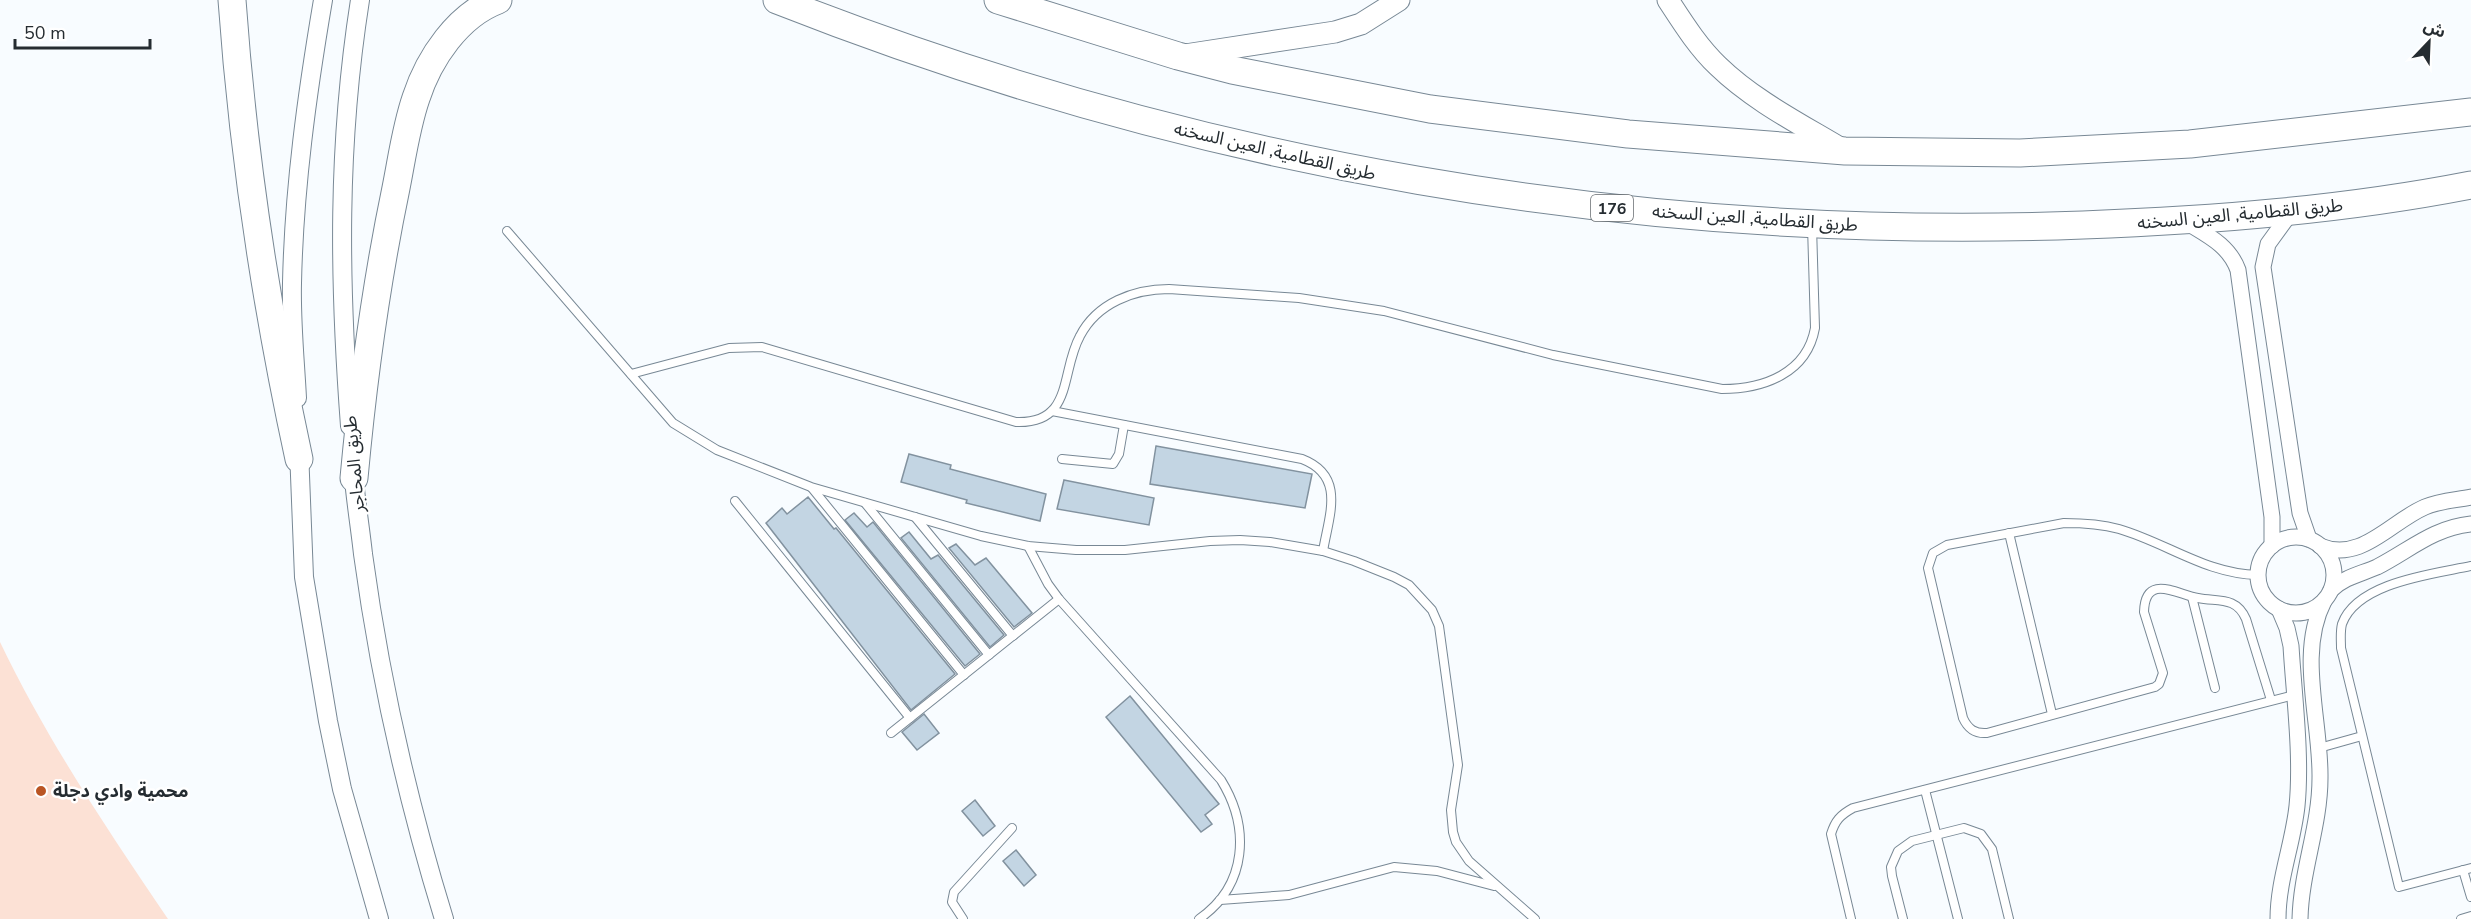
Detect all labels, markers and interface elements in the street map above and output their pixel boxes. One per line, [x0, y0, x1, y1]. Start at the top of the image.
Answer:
scale bar [15, 12, 150, 50]
north arrow [2399, 12, 2459, 72]
text: ش [2420, 15, 2449, 44]
text: 50 m [24, 21, 66, 45]
street label: طريق القطامية, العين السخنه [1172, 116, 1378, 186]
street label: طريق القطامية, العين السخنه [2136, 193, 2344, 235]
road number: 176 [1591, 195, 1633, 221]
street label: طريق القطامية, العين السخنه [1651, 199, 1859, 237]
street label: طريق المحاجر [338, 415, 370, 514]
place label: محمية وادي دجلة [53, 779, 188, 805]
marker: محمية وادي دجلة [34, 784, 48, 798]

